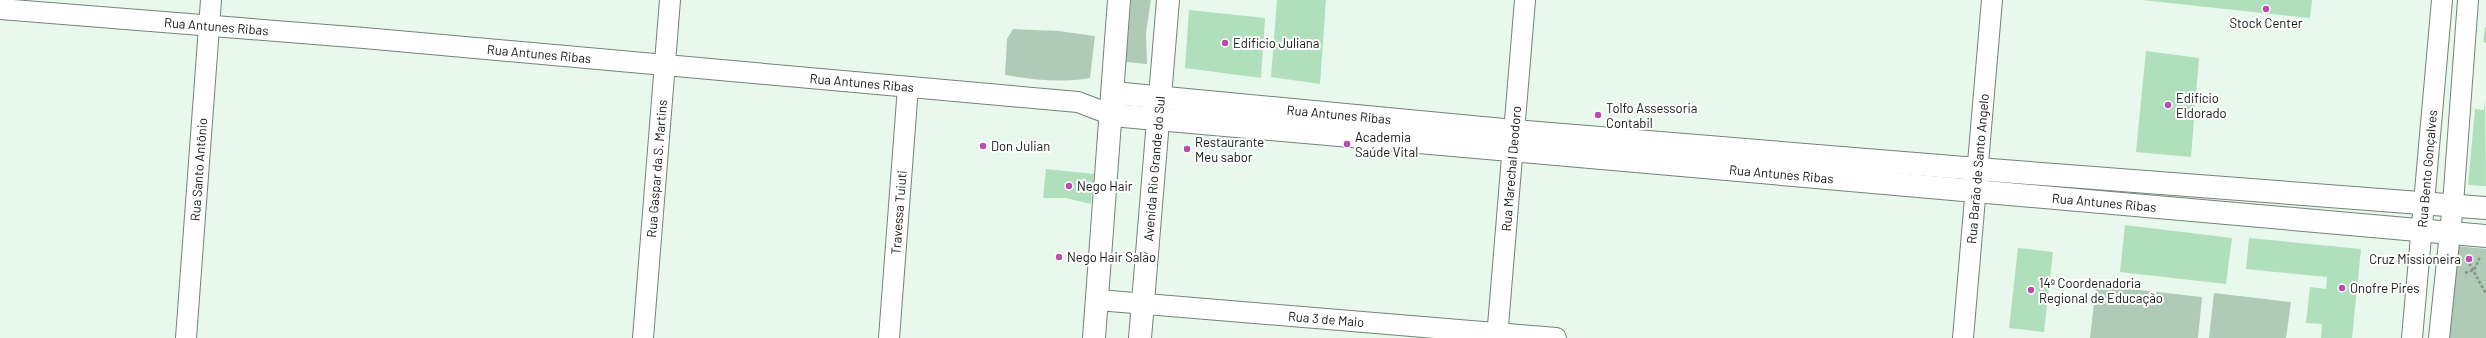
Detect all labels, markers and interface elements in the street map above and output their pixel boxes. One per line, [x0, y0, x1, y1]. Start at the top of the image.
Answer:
marker: Stock Center [2261, 4, 2271, 14]
street label: Rua Antunes Ribas [163, 14, 269, 38]
place label: Stock Center [2229, 15, 2303, 31]
place label: Edifício Juliana [1233, 35, 1320, 51]
marker: Edifício Juliana [1220, 38, 1230, 48]
street label: Rua Antunes Ribas [486, 41, 592, 66]
street label: Rua Antunes Ribas [809, 70, 915, 95]
place label: Edifício Eldorado [2176, 90, 2227, 121]
street label: Rua Barão de Santo Angelo [1963, 93, 1992, 245]
street label: Avenida Rio Grande do Sul [1140, 95, 1168, 242]
street label: Rua Gaspar da S. Martins [643, 99, 670, 238]
place label: Tolfo Assessoria Contabil [1606, 100, 1697, 131]
marker: Edifício Eldorado [2163, 100, 2173, 110]
street label: Rua Antunes Ribas [1286, 102, 1392, 127]
street label: Rua Marechal Deodoro [1498, 105, 1524, 232]
street label: Rua Bento Gonçalves [2414, 109, 2440, 228]
marker: Tolfo Assessoria Contabil [1593, 110, 1603, 120]
street label: Rua Santo Antônio [187, 117, 210, 222]
place label: Academia Saúde Vital [1355, 129, 1418, 160]
place label: Restaurante Meu sabor [1195, 134, 1264, 165]
place label: Don Julian [991, 138, 1050, 154]
marker: Academia Saúde Vital [1342, 139, 1352, 149]
marker: Don Julian [978, 141, 988, 151]
marker: Restaurante Meu sabor [1182, 144, 1192, 154]
street label: Rua Antunes Ribas [1729, 161, 1834, 187]
street label: Travessa Tuiuti [887, 170, 910, 255]
place label: Nego Hair [1077, 178, 1133, 194]
marker: Nego Hair [1064, 181, 1074, 191]
street label: Rua Antunes Ribas [2051, 190, 2157, 215]
place label: Nego Hair Salão [1067, 249, 1156, 265]
place label: Cruz Missioneira [2369, 251, 2461, 267]
marker: Nego Hair Salão [1054, 252, 1064, 262]
marker: Cruz Missioneira [2464, 254, 2474, 264]
place label: 14ª Coordenadoria Regional de Educação [2039, 275, 2163, 306]
place label: Onofre Pires [2350, 280, 2420, 296]
marker: Onofre Pires [2337, 283, 2347, 293]
marker: 14ª Coordenadoria Regional de Educação [2026, 285, 2036, 295]
street label: Rua 3 de Maio [1287, 308, 1365, 330]

